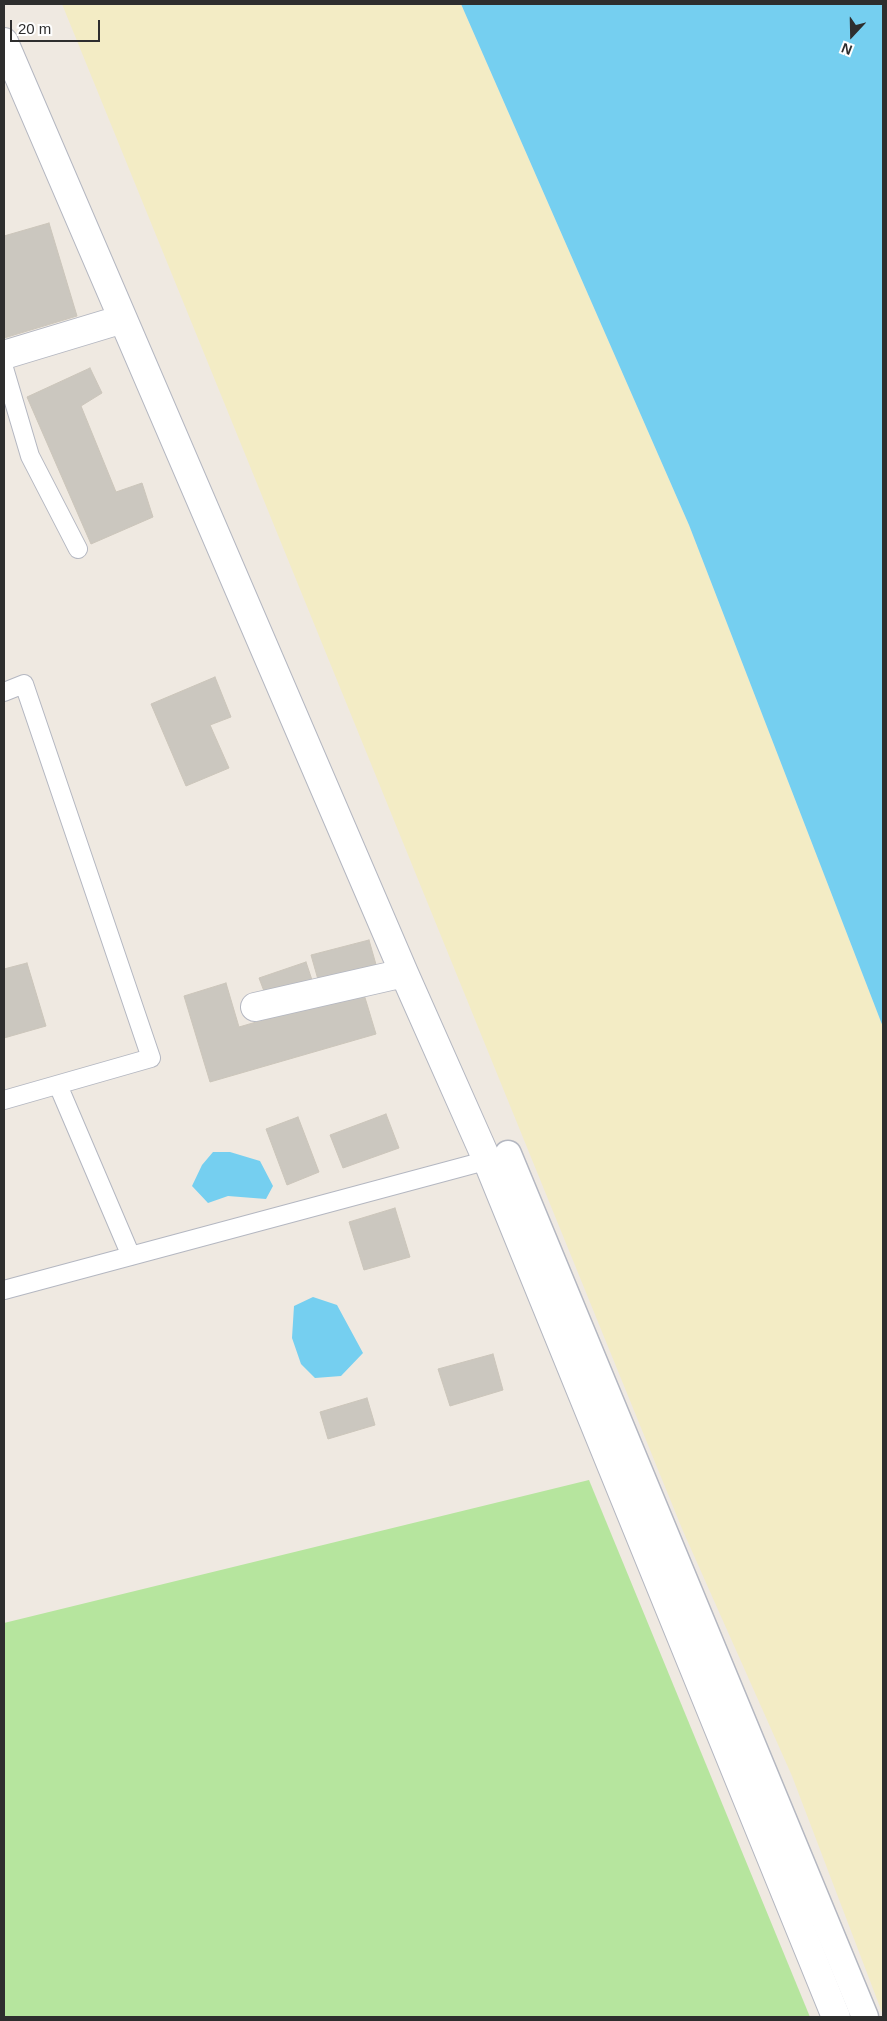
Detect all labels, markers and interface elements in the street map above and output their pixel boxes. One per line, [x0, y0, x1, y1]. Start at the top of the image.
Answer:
scale bar [12, 10, 102, 42]
north arrow [827, 10, 877, 60]
text: 20 m [18, 20, 51, 37]
text: N [839, 40, 854, 58]

